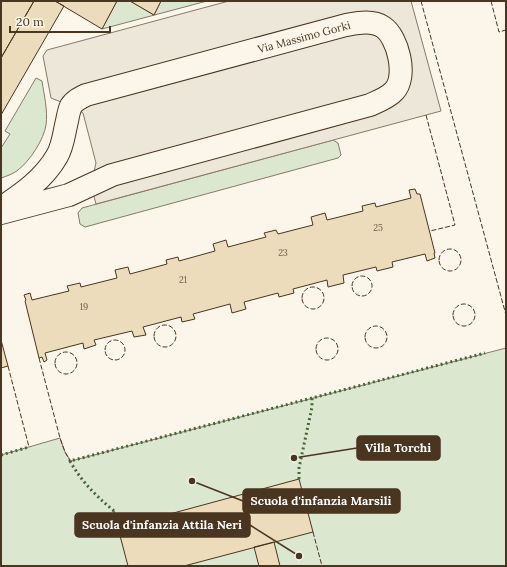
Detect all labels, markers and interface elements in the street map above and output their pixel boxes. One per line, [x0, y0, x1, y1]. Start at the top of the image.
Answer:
scale bar [10, 8, 110, 34]
text: 20 m [16, 14, 44, 29]
street label: Via Massimo Gorki [255, 18, 352, 56]
house number: 25 [373, 222, 383, 233]
house number: 23 [278, 247, 288, 258]
house number: 21 [179, 274, 187, 285]
house number: 19 [80, 301, 88, 312]
callout: Villa Torchi [357, 436, 440, 460]
text: Villa Torchi [365, 440, 431, 455]
callout: Scuola d'infanzia Marsili [243, 489, 400, 513]
text: Scuola d'infanzia Marsili [251, 493, 392, 508]
callout: Scuola d'infanzia Attila Neri [75, 513, 250, 537]
text: Scuola d'infanzia Attila Neri [82, 517, 242, 532]

